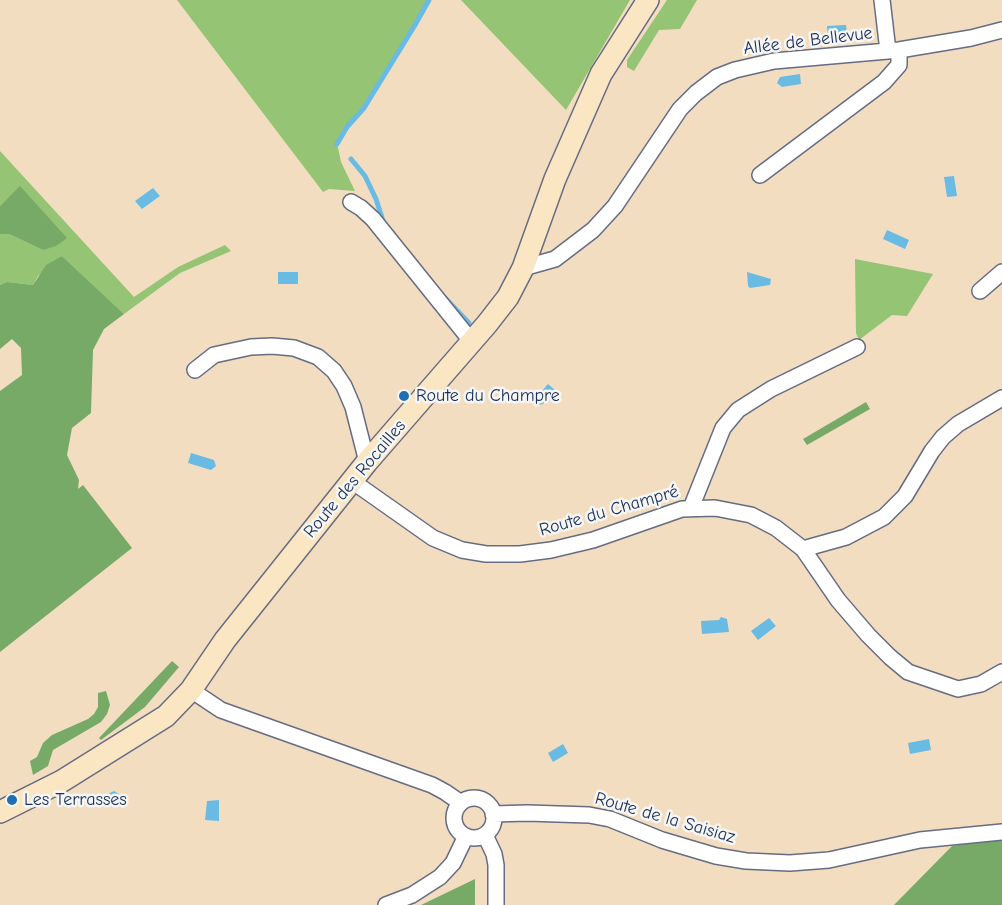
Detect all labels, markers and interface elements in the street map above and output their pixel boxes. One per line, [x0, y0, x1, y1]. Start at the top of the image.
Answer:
street label: Allée de Bellevue [742, 22, 874, 60]
place label: Route du Champre [416, 385, 560, 407]
marker: Route du Champre [397, 389, 411, 403]
street label: Route des Rocailles [299, 416, 411, 542]
street label: Route du Champré [537, 481, 681, 541]
street label: Route de la Saisiaz [592, 788, 738, 848]
place label: Les Terrasses [24, 789, 127, 811]
marker: Les Terrasses [5, 793, 19, 807]

